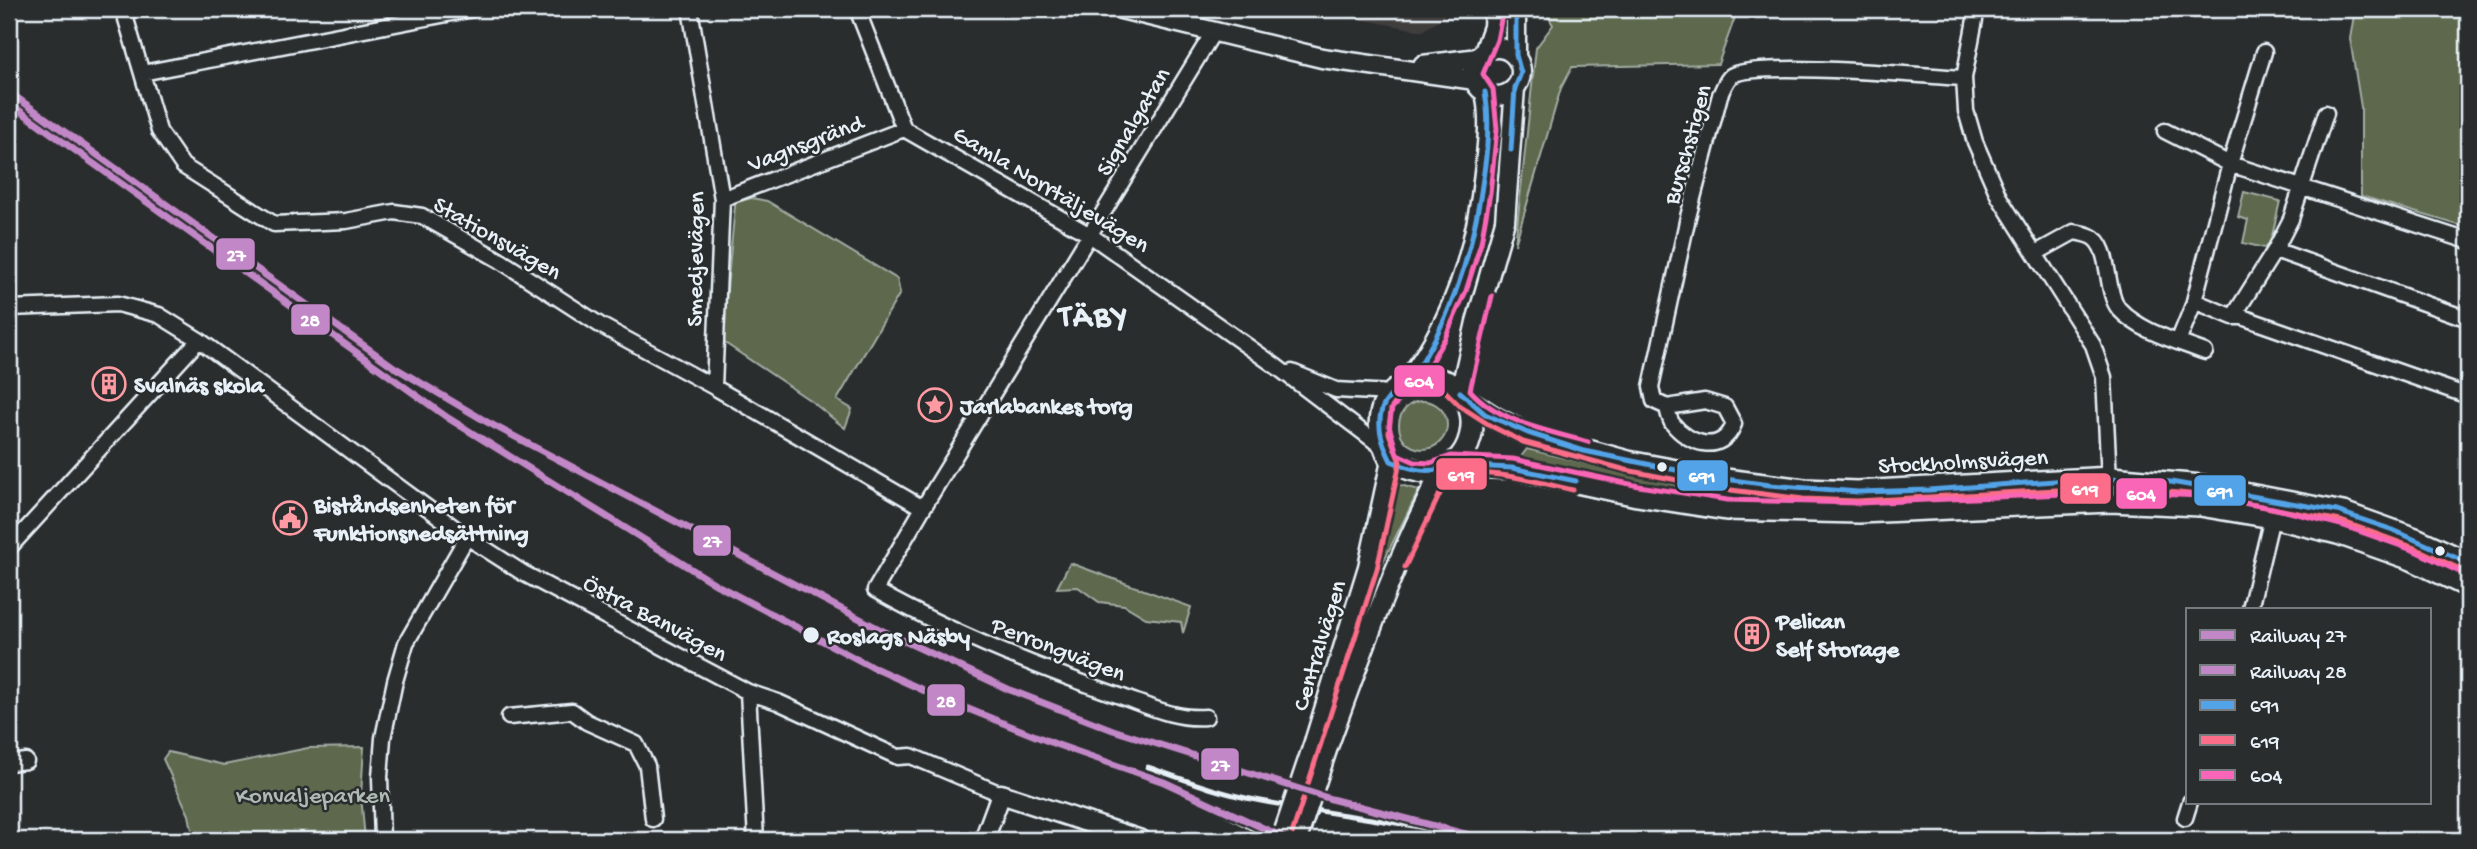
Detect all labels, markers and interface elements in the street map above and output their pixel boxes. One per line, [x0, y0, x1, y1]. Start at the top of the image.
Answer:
street label: Signalgatan [1091, 63, 1179, 182]
street label: Burschstigen [1658, 81, 1720, 209]
street label: Vagnsgränd [743, 109, 870, 181]
street label: Gamla Norrtäljevägen [947, 121, 1154, 261]
street label: Smedjevägen [682, 191, 713, 327]
street label: Stationsvägen [427, 192, 566, 289]
line badge: 27 [215, 237, 256, 271]
text: 27 [226, 246, 247, 269]
district label: TÄBY [1056, 300, 1129, 338]
line badge: 28 [290, 303, 331, 336]
text: 28 [300, 311, 320, 334]
line badge: 604 [1393, 364, 1446, 398]
building icon: Svalnäs skola [90, 365, 128, 403]
text: 604 [1404, 372, 1435, 395]
place label: Svalnäs skola [134, 373, 266, 402]
place icon: Jarlabankes torg [916, 386, 954, 424]
place label: Jarlabankes torg [959, 394, 1133, 423]
street label: Stockholmsvägen [1877, 445, 2049, 482]
line badge: 619 [1435, 457, 1488, 491]
line badge: 691 [1676, 459, 1729, 492]
unlabelled marker [1655, 460, 1669, 474]
text: 619 [1448, 466, 1475, 489]
text: 691 [1689, 467, 1715, 490]
line badge: 619 [2059, 472, 2112, 505]
line badge: 691 [2193, 474, 2247, 507]
line badge: 604 [2115, 477, 2168, 510]
text: 619 [2072, 480, 2099, 503]
text: 691 [2207, 482, 2233, 505]
text: 604 [2126, 485, 2157, 508]
place label: Biståndsenheten för Funktionsnedsättning [313, 493, 529, 550]
public building icon: Biståndsenheten för Funktionsnedsättning [271, 499, 309, 537]
line badge: 27 [692, 524, 732, 557]
text: 27 [702, 532, 723, 555]
unlabelled marker [2433, 544, 2447, 558]
street label: Östra Banvägen [577, 570, 732, 670]
street label: Centralvägen [1288, 577, 1355, 715]
legend [2186, 608, 2432, 804]
place label: Pelican Self Storage [1774, 609, 1901, 666]
street label: Perrongvägen [986, 612, 1130, 690]
building icon: Pelican Self Storage [1733, 615, 1771, 653]
place label: Roslags Näsby [826, 624, 970, 653]
marker: Roslags Näsby [801, 625, 821, 645]
text: Railway 27 [2250, 626, 2347, 651]
text: Railway 28 [2250, 662, 2347, 687]
line badge: 28 [926, 683, 966, 717]
text: 28 [936, 692, 956, 715]
text: 691 [2250, 696, 2280, 721]
text: 619 [2250, 732, 2280, 757]
line badge: 27 [1200, 747, 1240, 781]
text: 27 [1210, 756, 1231, 779]
text: 604 [2250, 766, 2283, 791]
park label: Konvaljeparken [236, 783, 390, 812]

